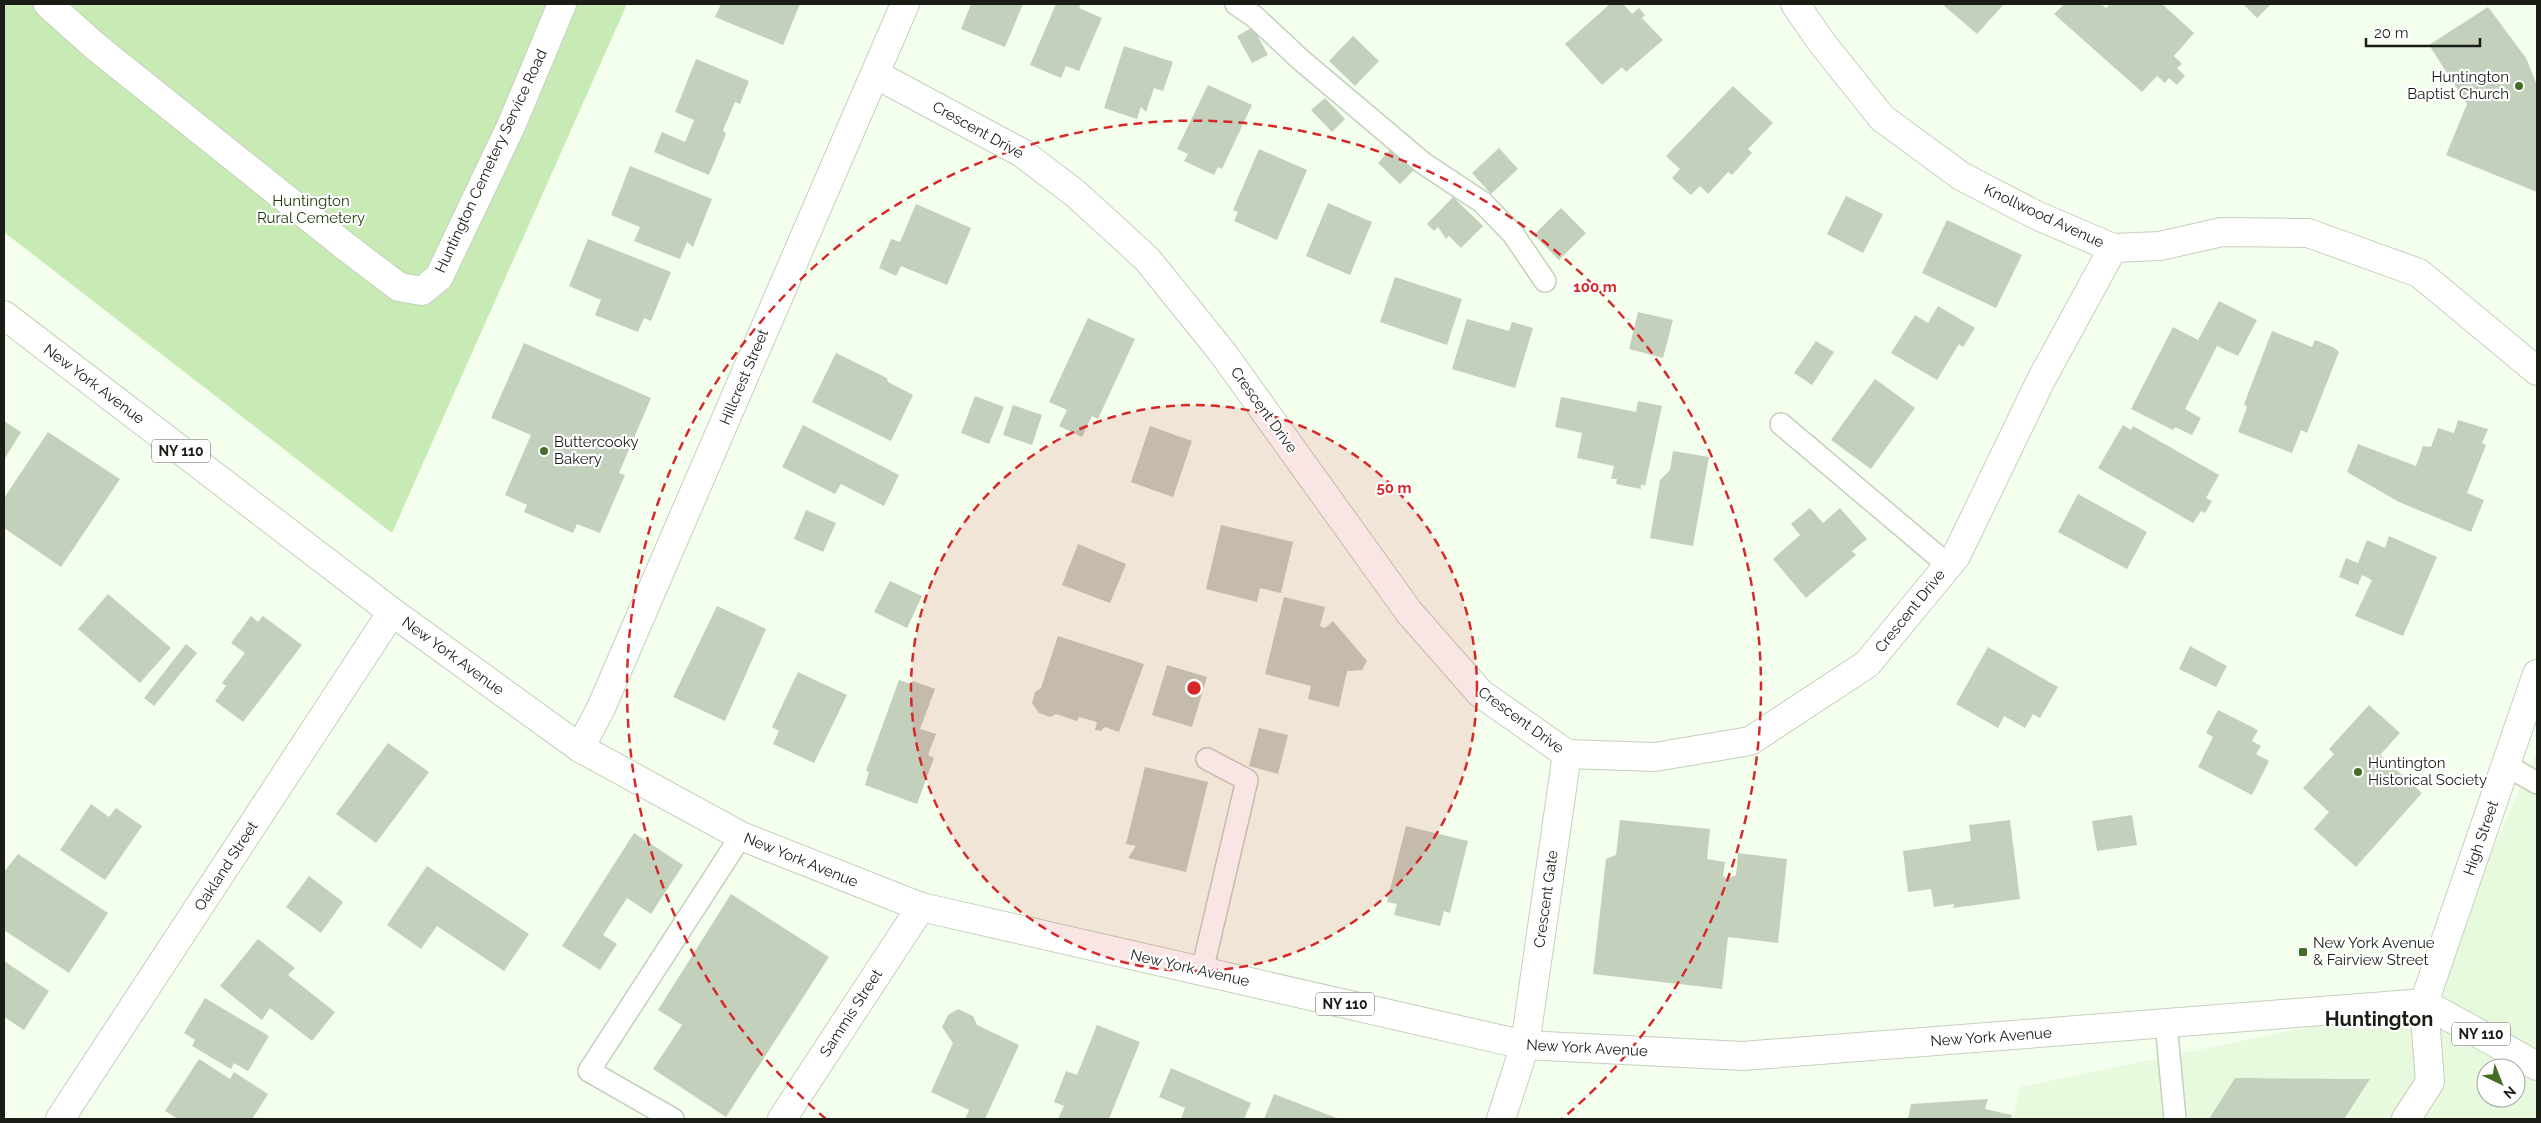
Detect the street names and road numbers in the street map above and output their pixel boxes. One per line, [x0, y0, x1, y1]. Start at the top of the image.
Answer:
street label: Huntington Cemetery Service Road [431, 46, 551, 276]
street label: Crescent Drive [929, 97, 1027, 163]
street label: Knollwood Avenue [1981, 180, 2107, 252]
street label: Hillcrest Street [716, 326, 772, 428]
street label: New York Avenue [40, 340, 148, 428]
street label: Crescent Drive [1227, 364, 1301, 457]
road number: NY 110 [152, 440, 210, 462]
street label: Crescent Drive [1871, 566, 1949, 656]
street label: New York Avenue [398, 613, 508, 699]
street label: Crescent Drive [1475, 683, 1568, 757]
street label: High Street [2460, 798, 2502, 878]
street label: Oakland Street [190, 818, 262, 914]
street label: New York Avenue [741, 829, 861, 891]
street label: Crescent Gate [1530, 849, 1562, 949]
street label: New York Avenue [1129, 946, 1251, 990]
street label: Sammis Street [816, 966, 886, 1060]
road number: NY 110 [1316, 992, 1374, 1016]
road number: NY 110 [2452, 1022, 2510, 1046]
street label: New York Avenue [1930, 1024, 2052, 1050]
street label: New York Avenue [1526, 1036, 1648, 1060]

